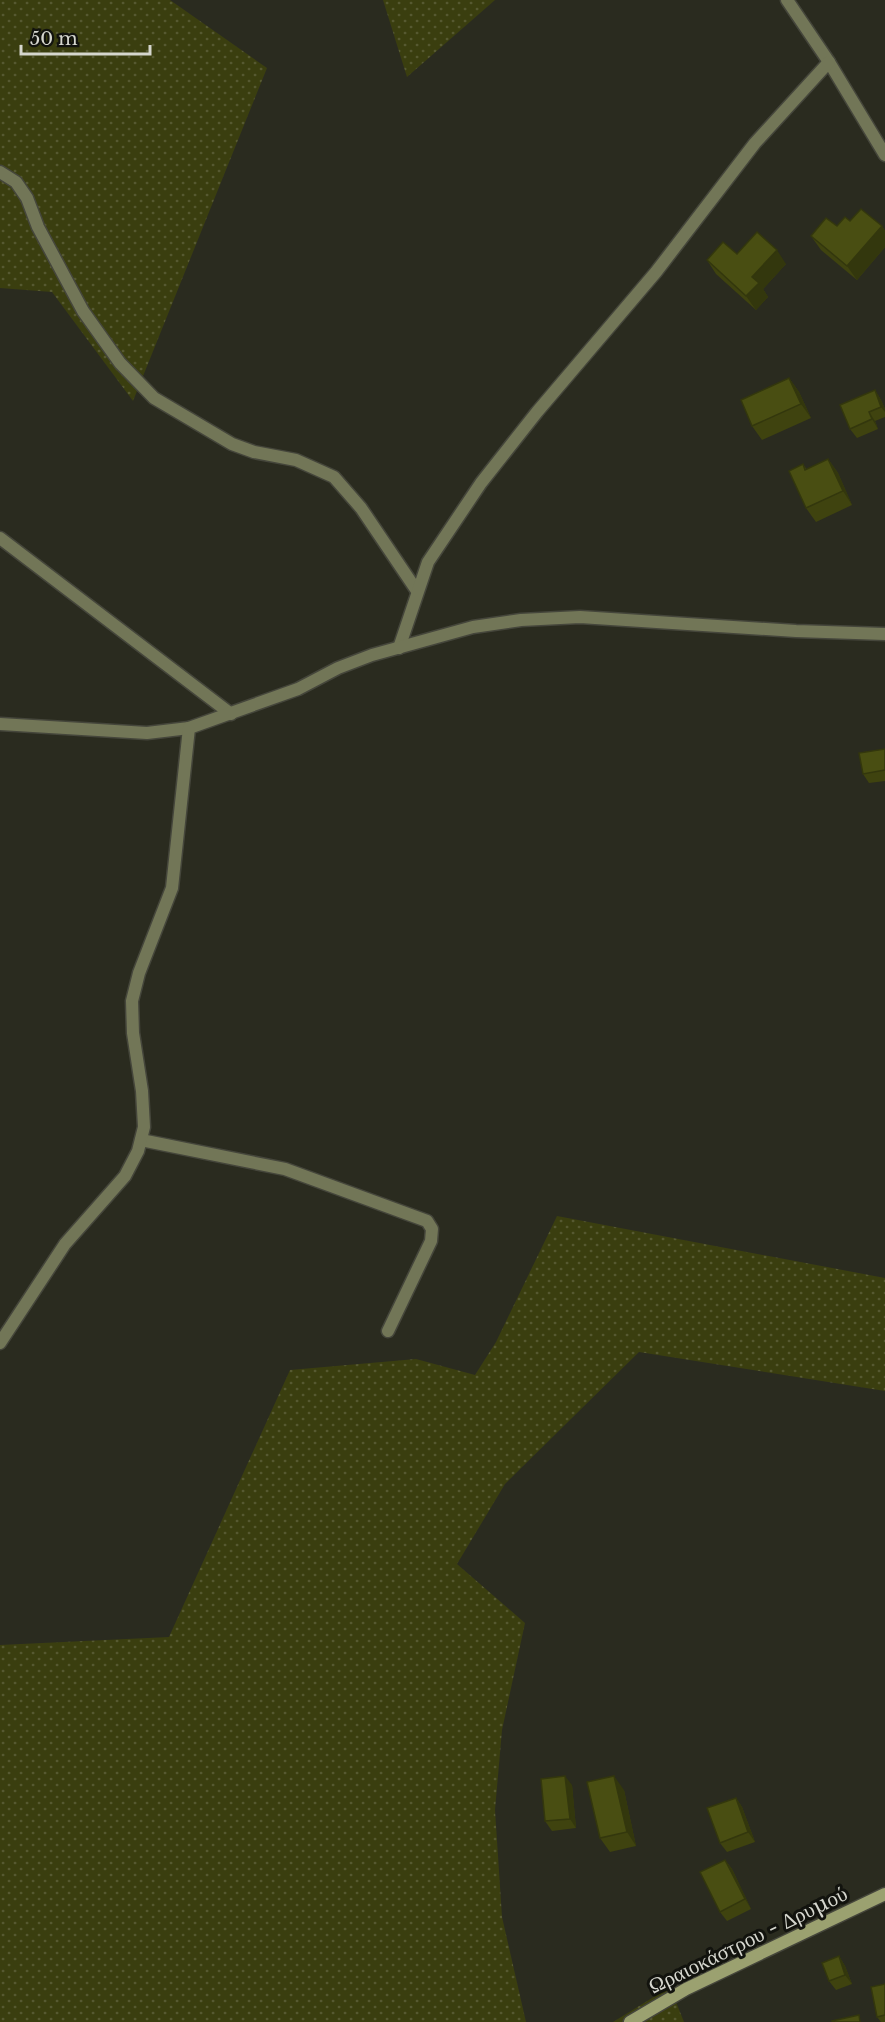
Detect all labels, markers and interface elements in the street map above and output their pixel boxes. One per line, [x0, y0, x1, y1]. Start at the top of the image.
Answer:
scale bar [21, 18, 150, 56]
text: 50 m [30, 28, 78, 50]
street label: Ωραιοκάστρου - Δρυμού [644, 1881, 852, 1999]

